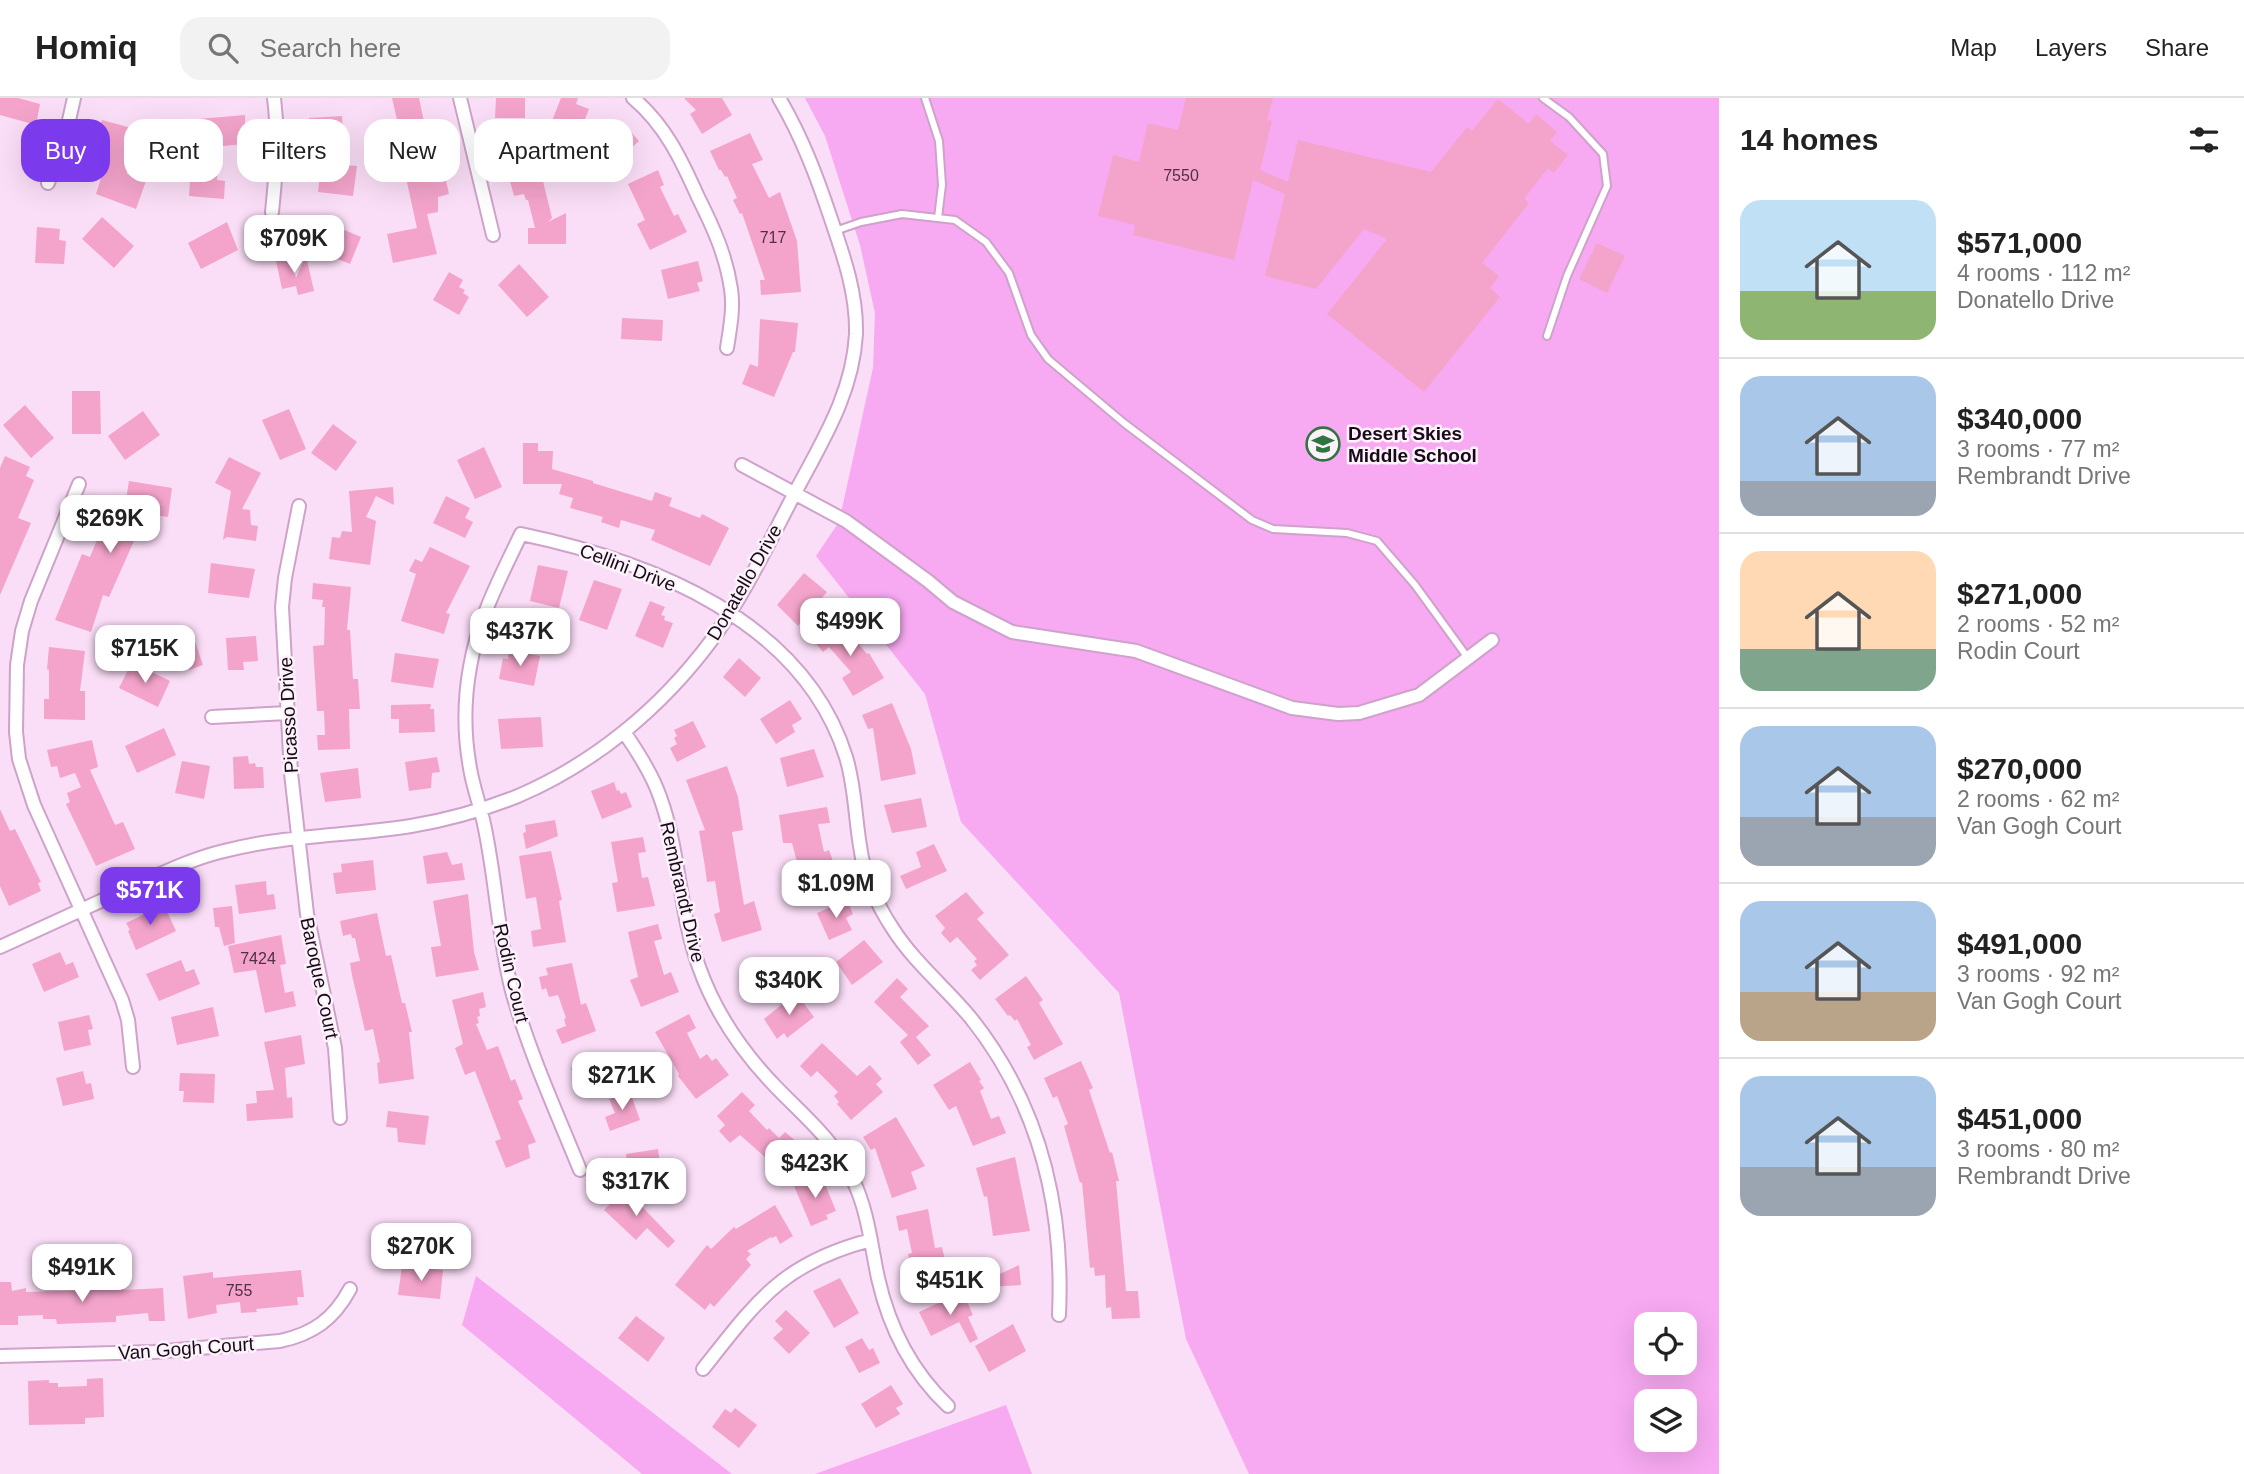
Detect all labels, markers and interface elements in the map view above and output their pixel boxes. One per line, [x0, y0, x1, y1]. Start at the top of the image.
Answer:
search box [180, 17, 670, 80]
text: Homiq [35, 29, 138, 66]
icon: search [204, 29, 242, 67]
text: Search here [260, 33, 401, 63]
text: Map [1950, 34, 1997, 61]
text: Layers [2035, 34, 2107, 61]
text: Share [2145, 34, 2209, 61]
chip: Buy [21, 119, 110, 182]
chip: Rent [124, 119, 223, 182]
chip: Filters [237, 119, 350, 182]
chip: New [364, 119, 460, 182]
chip: Apartment [474, 119, 633, 182]
icon: filters [2185, 121, 2223, 159]
text: 14 homes [1740, 123, 1878, 156]
house number: 7550 [1163, 167, 1199, 184]
pin: $709K [245, 216, 343, 275]
text: $709K [260, 225, 328, 251]
text: $571,000 [1957, 226, 2082, 259]
icon: home [1796, 228, 1880, 312]
house number: 717 [760, 229, 786, 246]
text: 4 rooms · 112 m² [1957, 260, 2130, 286]
text: Donatello Drive [1957, 287, 2114, 313]
text: $340,000 [1957, 402, 2082, 435]
icon: home [1796, 404, 1880, 488]
place label: Desert Skies Middle School [1348, 423, 1477, 466]
school or university icon: Desert Skies Middle School [1304, 425, 1342, 463]
text: 3 rooms · 77 m² [1957, 436, 2119, 462]
text: Rembrandt Drive [1957, 463, 2131, 489]
pin: $269K [61, 496, 159, 555]
text: $269K [76, 505, 144, 531]
street label: Donatello Drive [703, 521, 786, 644]
street label: Cellini Drive [577, 540, 679, 595]
text: $271,000 [1957, 577, 2082, 610]
icon: home [1796, 579, 1880, 663]
pin: $499K [801, 598, 899, 658]
pin: $437K [471, 608, 569, 668]
text: $499K [816, 608, 884, 634]
text: 2 rooms · 52 m² [1957, 611, 2119, 637]
text: $437K [486, 618, 554, 644]
pin: $715K [96, 626, 194, 685]
text: $715K [111, 635, 179, 661]
text: Rodin Court [1957, 638, 2080, 664]
street label: Picasso Drive [275, 656, 302, 774]
text: $270,000 [1957, 752, 2082, 785]
icon: home [1796, 754, 1880, 838]
text: 2 rooms · 62 m² [1957, 786, 2119, 812]
text: Van Gogh Court [1957, 813, 2122, 839]
street label: Rembrandt Drive [656, 820, 709, 964]
pin: $1.09M [779, 860, 893, 920]
pin: $571K [101, 868, 199, 927]
text: $1.09M [798, 870, 874, 896]
text: $571K [116, 877, 184, 903]
street label: Baroque Court [296, 915, 343, 1041]
street label: Rodin Court [490, 921, 533, 1026]
text: $491,000 [1957, 927, 2082, 960]
icon: home [1796, 929, 1880, 1013]
house number: 7424 [240, 950, 276, 967]
pin: $340K [740, 958, 838, 1017]
text: 3 rooms · 92 m² [1957, 961, 2119, 987]
text: $340K [755, 967, 823, 993]
text: Van Gogh Court [1957, 988, 2122, 1014]
pin: $271K [573, 1052, 671, 1112]
text: $271K [588, 1062, 656, 1088]
text: $451,000 [1957, 1102, 2082, 1135]
icon: home [1796, 1104, 1880, 1188]
text: 3 rooms · 80 m² [1957, 1136, 2119, 1162]
pin: $423K [766, 1140, 864, 1200]
text: $423K [781, 1150, 849, 1176]
pin: $317K [587, 1158, 685, 1218]
text: Rembrandt Drive [1957, 1163, 2131, 1189]
text: $317K [602, 1168, 670, 1194]
pin: $270K [372, 1224, 470, 1283]
text: $270K [387, 1233, 455, 1259]
pin: $491K [33, 1244, 131, 1304]
text: $491K [48, 1254, 116, 1280]
pin: $451K [901, 1258, 999, 1317]
text: $451K [916, 1267, 984, 1293]
house number: 755 [226, 1282, 252, 1299]
map controls [1634, 1312, 1697, 1452]
button: locate [1634, 1312, 1697, 1375]
street label: Van Gogh Court [118, 1333, 255, 1364]
button: layers [1634, 1389, 1697, 1452]

